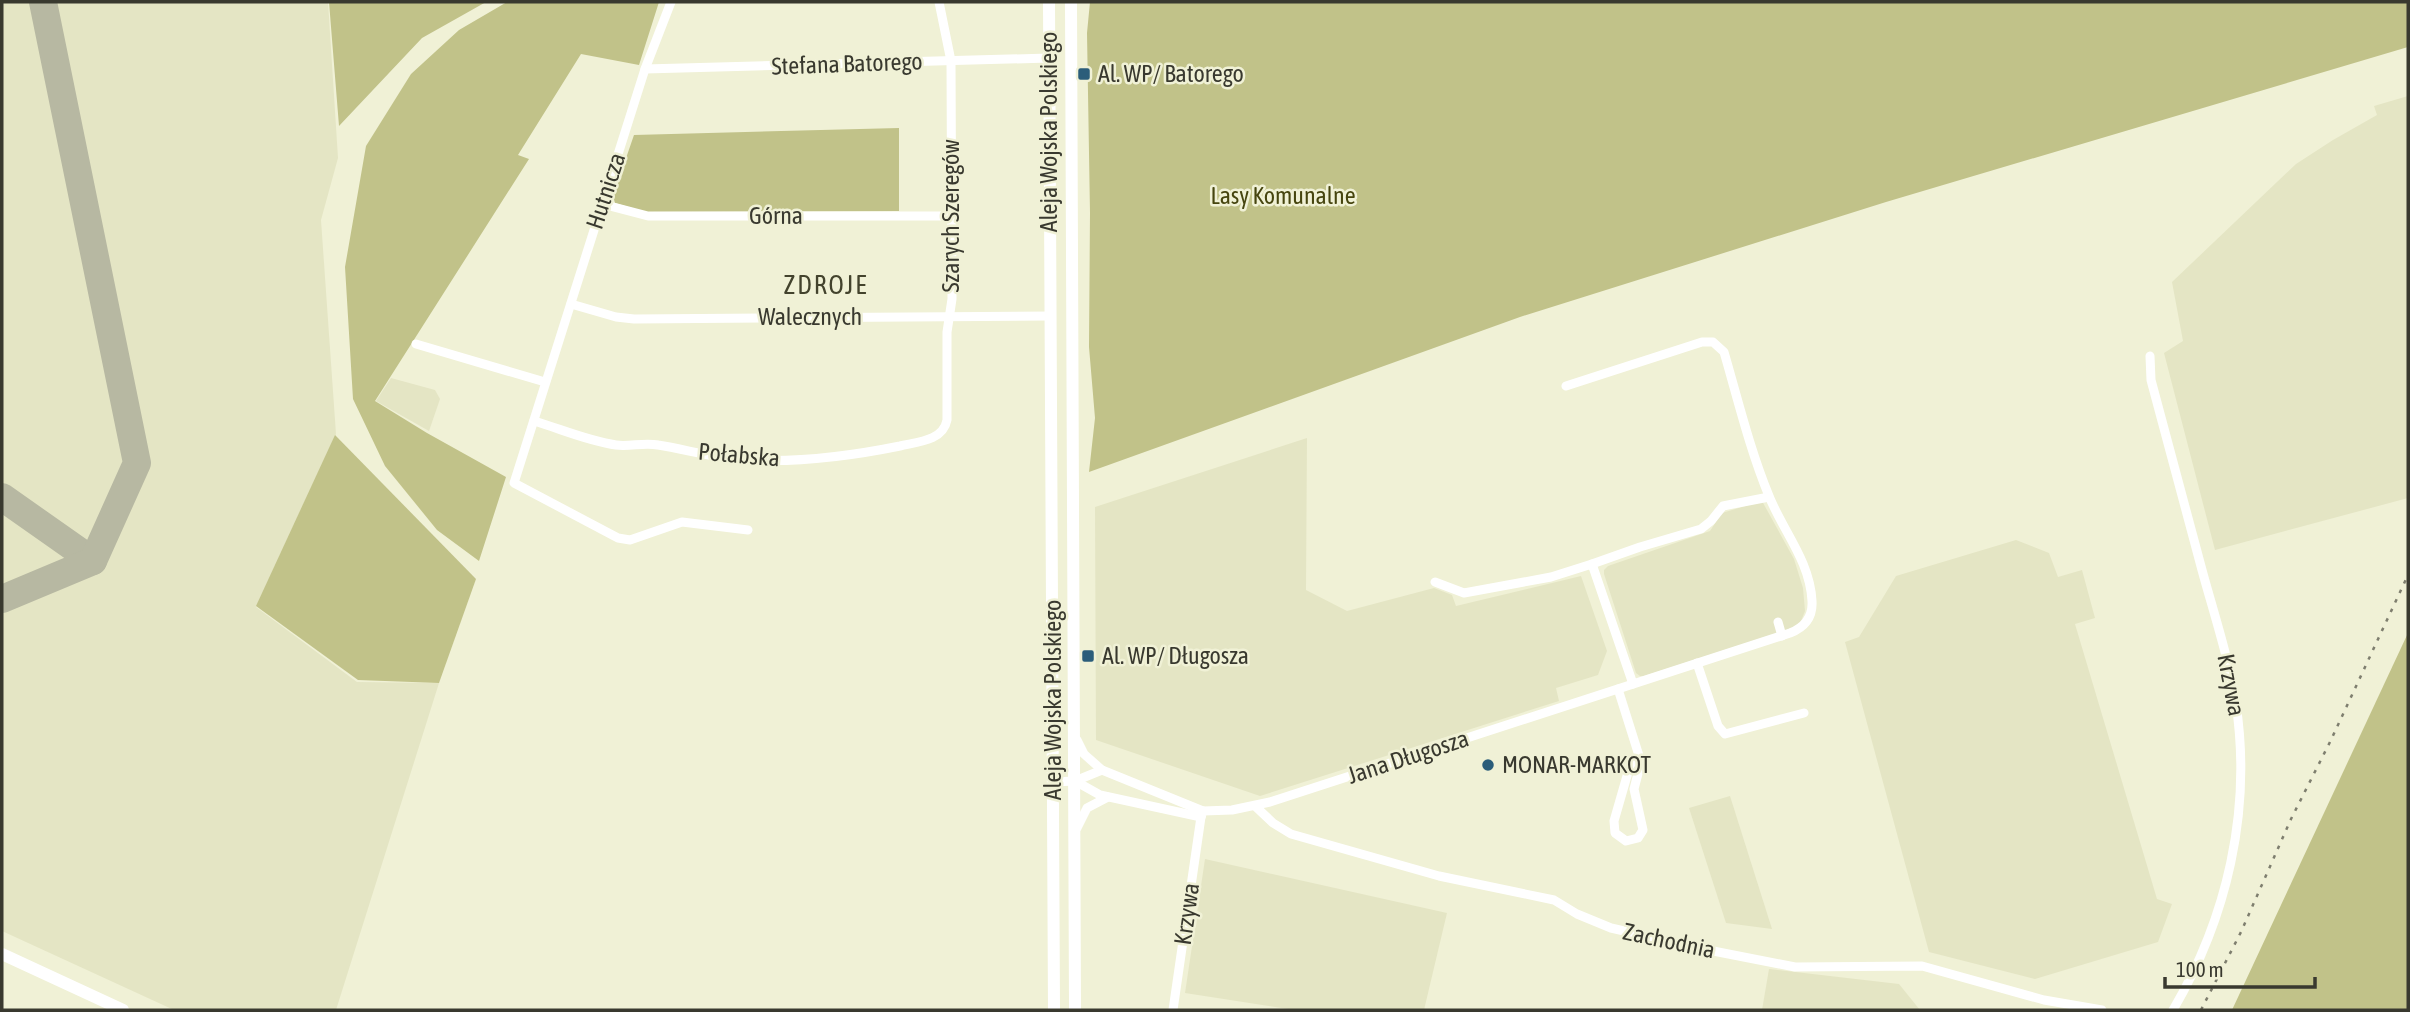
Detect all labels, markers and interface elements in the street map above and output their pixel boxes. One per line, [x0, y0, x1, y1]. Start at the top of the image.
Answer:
street label: Aleja Wojska Polskiego [1035, 32, 1062, 232]
street label: Stefana Batorego [771, 47, 923, 80]
place label: Al. WP/ Batorego [1098, 60, 1244, 87]
marker: Al. WP/ Batorego [1076, 66, 1092, 82]
street label: Szarych Szeregów [937, 140, 964, 292]
street label: Hutnicza [581, 149, 630, 232]
park label: Lasy Komunalne [1210, 182, 1356, 209]
street label: Górna [749, 202, 803, 229]
district label: ZDROJE [784, 270, 868, 300]
street label: Walecznych [758, 303, 862, 330]
street label: Połabska [697, 437, 781, 472]
street label: Aleja Wojska Polskiego [1039, 600, 1066, 800]
place label: Al. WP/ Długosza [1102, 642, 1249, 669]
marker: Al. WP/ Długosza [1080, 648, 1096, 664]
street label: Krzywa [2212, 652, 2251, 718]
street label: Jana Długosza [1344, 724, 1472, 789]
place label: MONAR-MARKOT [1502, 751, 1651, 778]
marker: MONAR-MARKOT [1480, 757, 1496, 773]
street label: Krzywa [1169, 881, 1204, 947]
street label: Zachodnia [1621, 918, 1718, 963]
scale bar [2165, 946, 2316, 990]
text: 100 m [2176, 957, 2224, 981]

